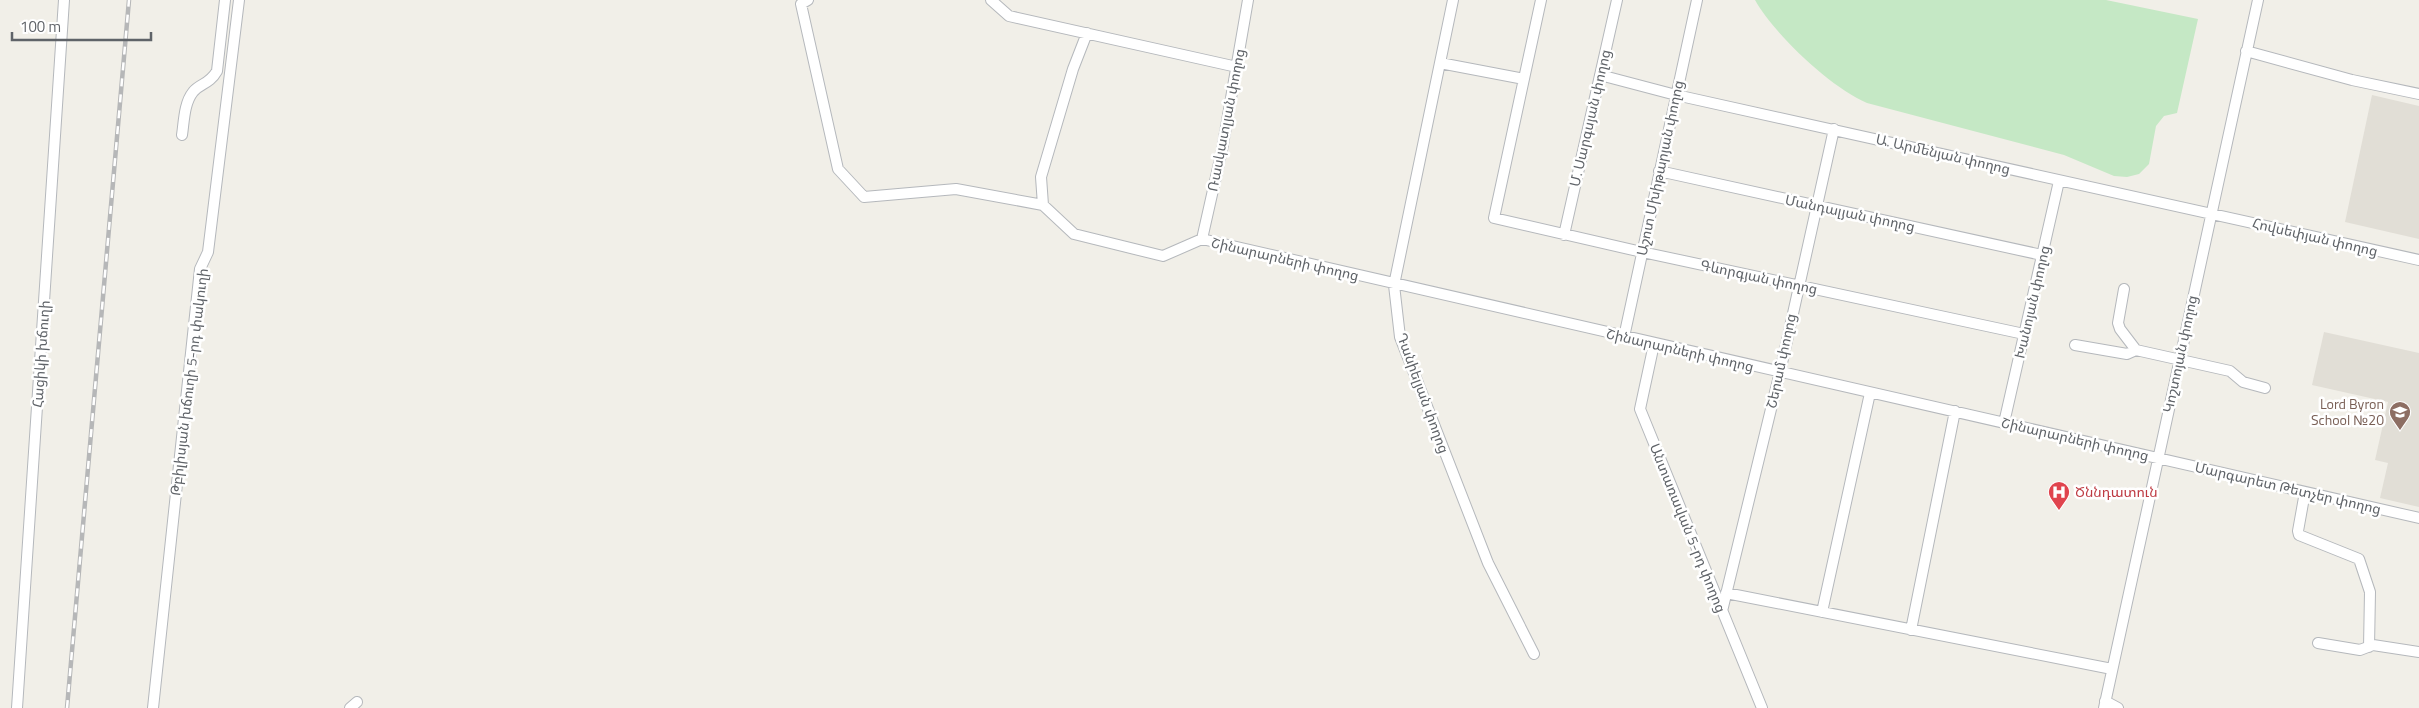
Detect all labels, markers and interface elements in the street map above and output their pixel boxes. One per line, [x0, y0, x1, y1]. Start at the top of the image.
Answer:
scale bar [12, 10, 151, 42]
text: 100 m [20, 15, 61, 38]
street label: Ռասկատլյան փողոց [1201, 47, 1250, 193]
street label: Մ. Սարգսյան փողոց [1564, 47, 1616, 189]
street label: Աշոտ Մխիթարյան փողոց [1631, 78, 1688, 258]
street label: Ա. Արմենյան փողոց [1874, 128, 2012, 179]
street label: Մանդալյան փողոց [1783, 188, 1917, 237]
street label: Հովսեփյան փողոց [2250, 212, 2380, 261]
street label: Շինարարների փողոց [1209, 231, 1361, 286]
street label: Խանոյան փողոց [2008, 243, 2055, 360]
street label: Գևորգյան փողոց [1699, 254, 1820, 299]
street label: Թբիլիսյան խճուղի 5-րդ փակուղի [164, 267, 213, 497]
street label: Կոշտոյան փողոց [2157, 293, 2202, 415]
street label: Հացիկի խճուղի [26, 300, 55, 408]
street label: Շերամ փողոց [1760, 312, 1801, 410]
street label: Շինարարների փողոց [1604, 322, 1756, 377]
street label: Դանիելյան փողոց [1392, 330, 1455, 456]
place label: Lord Byron School №20 [2311, 393, 2384, 430]
school or university icon: Lord Byron School №20 [2388, 400, 2412, 431]
street label: Շինարարների փողոց [1999, 411, 2151, 466]
street label: Անտառավան 5-րդ փողոց [1645, 440, 1732, 616]
street label: Մարգարետ Թետչեր փողոց [2193, 456, 2383, 519]
hospital icon: Ծննդատուն [2047, 480, 2071, 511]
place label: Ծննդատուն [2075, 481, 2158, 502]

